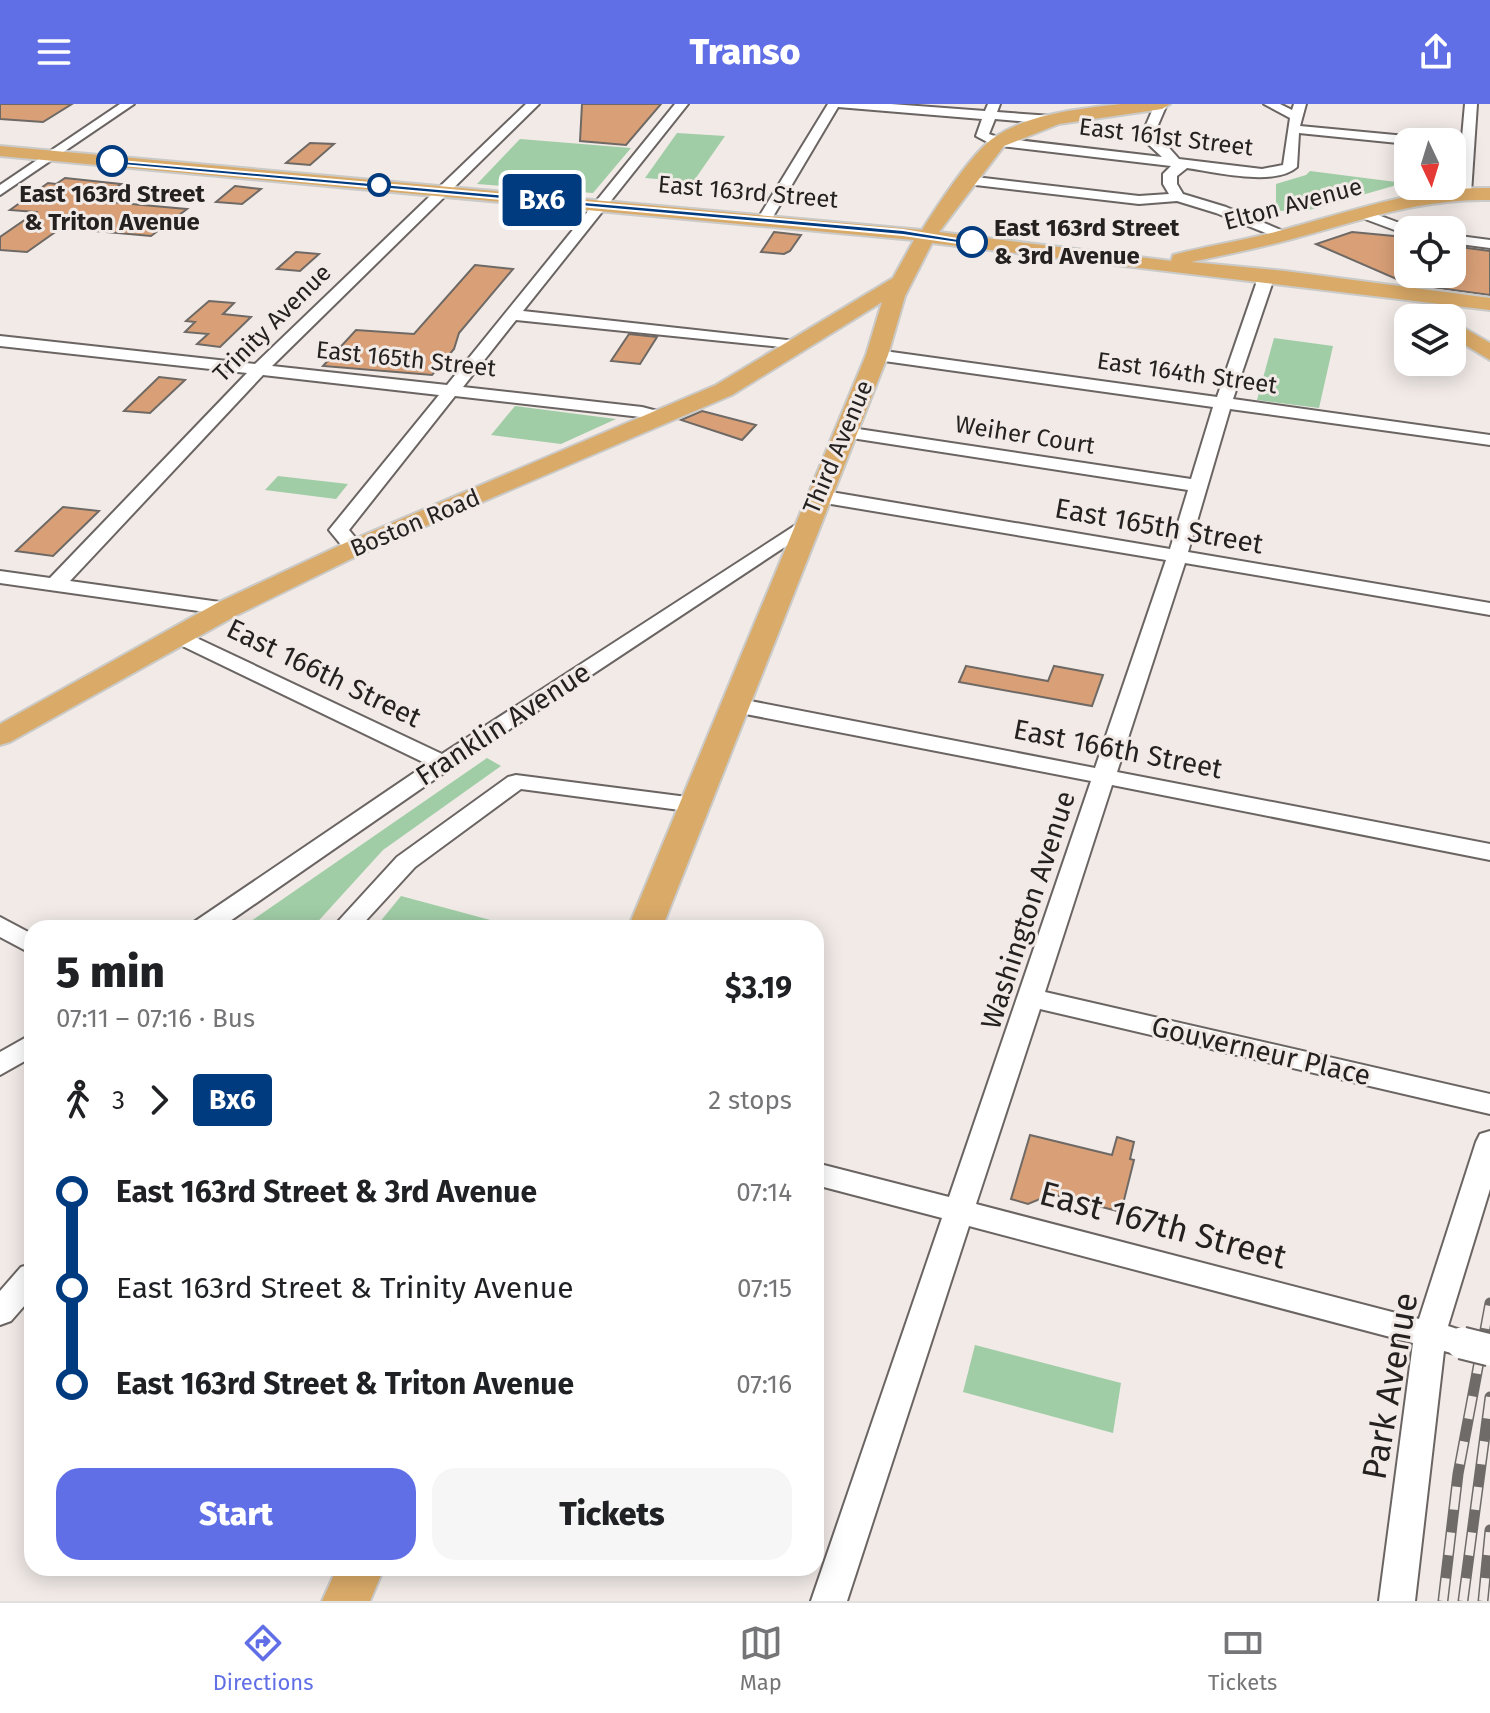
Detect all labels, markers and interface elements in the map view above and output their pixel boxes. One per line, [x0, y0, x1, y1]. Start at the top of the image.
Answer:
icon: menu [32, 30, 76, 74]
text: Transo [689, 30, 801, 74]
icon: share [1414, 30, 1458, 74]
street label: East 161st Street [1077, 112, 1255, 162]
north arrow [1394, 128, 1466, 200]
map controls [1394, 128, 1466, 376]
marker: East 163rd Street & Triton Avenue [97, 146, 127, 176]
street label: East 163rd Street [657, 170, 840, 214]
street label: Elton Avenue [1221, 172, 1365, 236]
unlabelled marker [368, 174, 390, 196]
line badge: Bx6 [496, 174, 588, 226]
place label: East 163rd Street & Triton Avenue [19, 180, 205, 236]
text: Bx6 [519, 183, 565, 216]
place label: East 163rd Street & 3rd Avenue [994, 214, 1180, 270]
button: locate [1394, 216, 1466, 288]
marker: East 163rd Street & 3rd Avenue [957, 227, 987, 257]
street label: Trinity Avenue [207, 258, 337, 388]
button: layers [1394, 304, 1466, 376]
street label: East 165th Street [315, 336, 498, 382]
street label: East 164th Street [1095, 346, 1279, 400]
street label: Third Avenue [797, 376, 879, 518]
street label: Weiher Court [953, 410, 1097, 460]
street label: Boston Road [346, 483, 484, 563]
street label: East 165th Street [1052, 491, 1267, 561]
street label: East 166th Street [221, 612, 427, 735]
street label: Franklin Avenue [410, 655, 596, 793]
street label: East 166th Street [1011, 713, 1226, 786]
street label: Washington Avenue [974, 787, 1082, 1033]
text: 5 min [56, 946, 165, 999]
text: $3.19 [725, 970, 792, 1006]
text: 07:11 – 07:16 · Bus [56, 1003, 255, 1034]
street label: Gouverneur Place [1148, 1010, 1374, 1092]
icon: walk [56, 1078, 100, 1122]
icon: forward [137, 1078, 181, 1122]
text: Bx6 [209, 1083, 256, 1116]
text: 3 [112, 1085, 125, 1116]
text: 2 stops [708, 1085, 792, 1116]
street label: East 167th Street [1035, 1172, 1292, 1278]
text: East 163rd Street & 3rd Avenue [116, 1174, 537, 1210]
text: 07:14 [736, 1177, 792, 1208]
text: East 163rd Street & Trinity Avenue [116, 1270, 574, 1306]
text: 07:15 [737, 1273, 792, 1304]
street label: Park Avenue [1353, 1289, 1427, 1483]
text: East 163rd Street & Triton Avenue [116, 1366, 574, 1402]
text: 07:16 [736, 1369, 792, 1400]
button: Start [56, 1468, 416, 1560]
button: Tickets [432, 1468, 792, 1560]
tab: Directions [213, 1621, 314, 1696]
tab: Map [739, 1621, 783, 1696]
tab: Tickets [1208, 1621, 1277, 1696]

